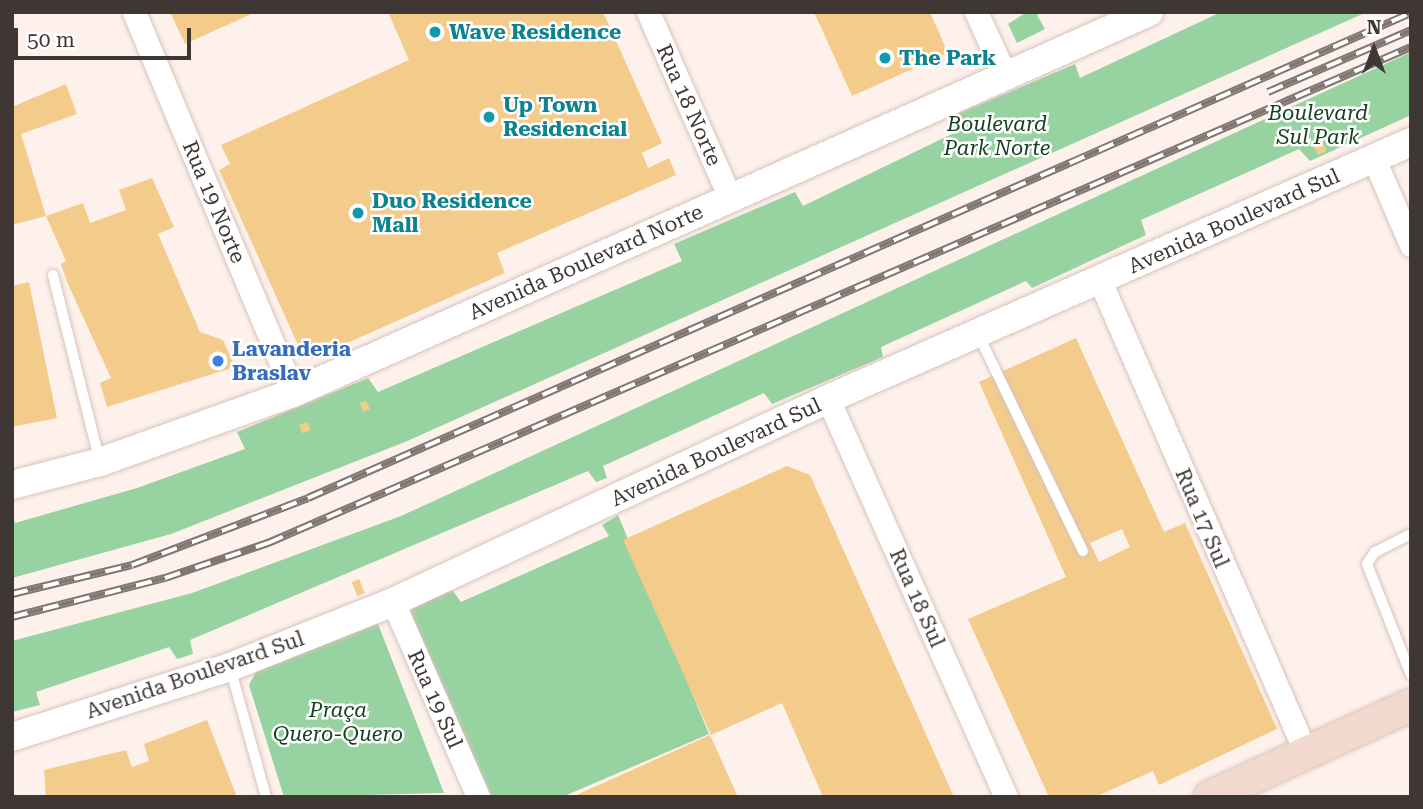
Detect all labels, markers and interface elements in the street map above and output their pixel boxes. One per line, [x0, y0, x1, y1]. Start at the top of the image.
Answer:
scale bar [18, 14, 194, 58]
north arrow [1339, 14, 1409, 84]
text: N [1367, 16, 1381, 39]
place label: Wave Residence [449, 19, 621, 45]
marker: Wave Residence [427, 24, 443, 40]
text: 50 m [27, 28, 75, 52]
street label: Rua 18 Norte [651, 40, 727, 170]
place label: The Park [899, 45, 996, 71]
marker: The Park [877, 50, 893, 66]
place label: Up Town Residencial [503, 92, 627, 142]
park label: Boulevard Sul Park [1268, 100, 1368, 150]
marker: Up Town Residencial [481, 109, 497, 125]
park label: Boulevard Park Norte [944, 111, 1050, 161]
street label: Rua 19 Norte [177, 137, 251, 267]
street label: Avenida Boulevard Sul [1124, 163, 1344, 279]
place label: Duo Residence Mall [372, 188, 532, 238]
street label: Avenida Boulevard Norte [465, 199, 707, 325]
marker: Duo Residence Mall [350, 205, 366, 221]
place label: Lavanderia Braslav [232, 336, 351, 386]
marker: Lavanderia Braslav [210, 353, 226, 369]
street label: Avenida Boulevard Sul [607, 392, 825, 512]
street label: Rua 17 Sul [1170, 465, 1234, 571]
street label: Rua 18 Sul [884, 545, 950, 651]
street label: Avenida Boulevard Sul [83, 626, 307, 724]
street label: Rua 19 Sul [402, 646, 468, 752]
park label: Praça Quero-Quero [273, 697, 403, 747]

